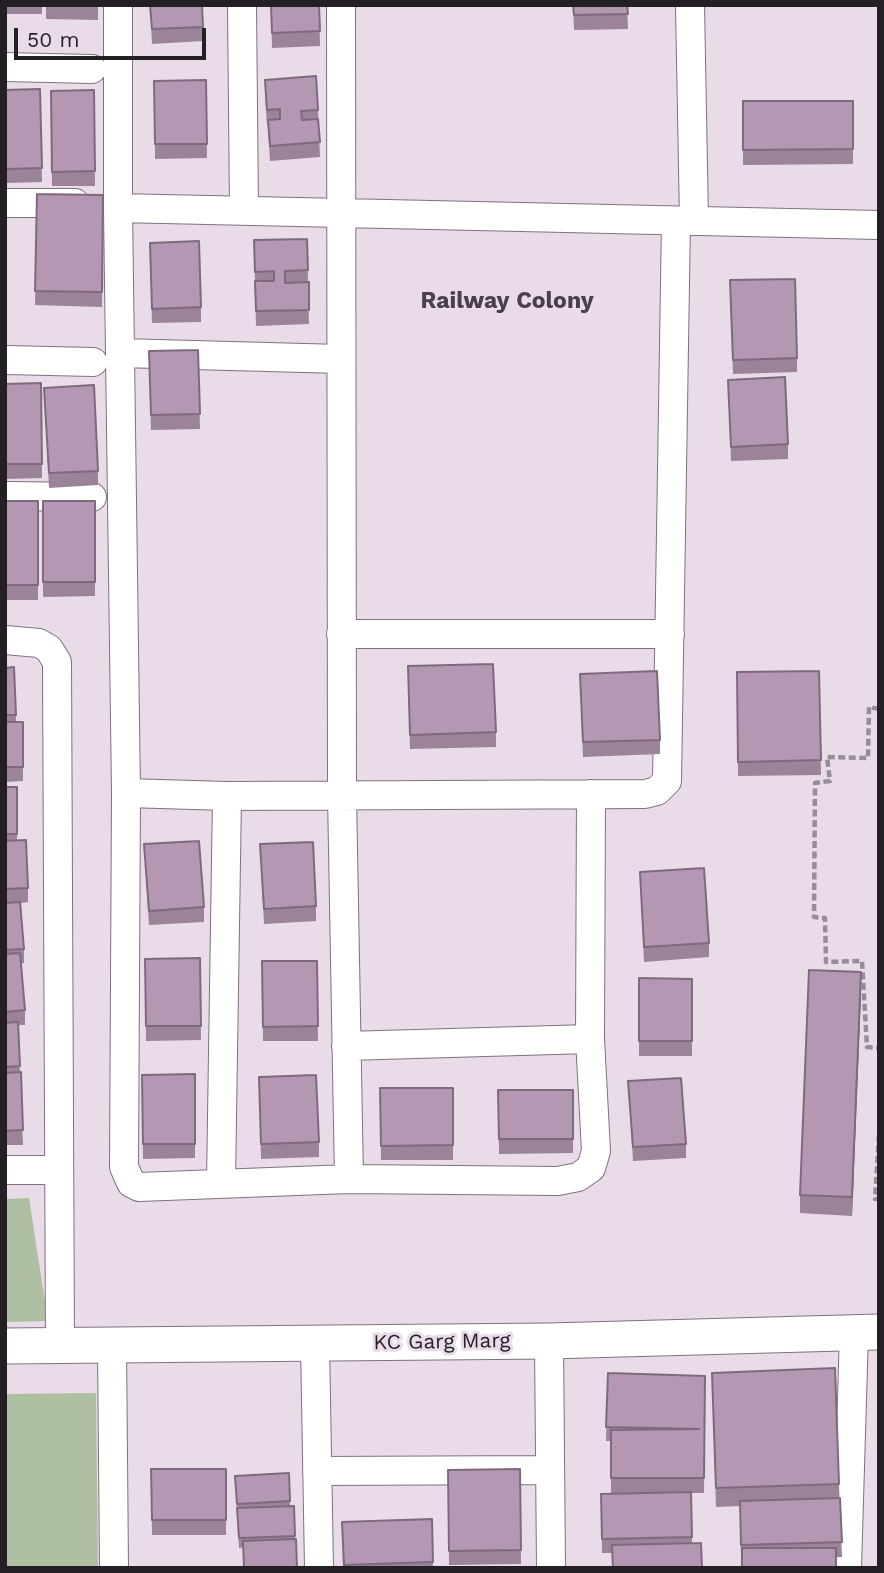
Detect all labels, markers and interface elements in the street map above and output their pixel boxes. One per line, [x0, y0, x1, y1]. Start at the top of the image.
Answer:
scale bar [18, 14, 210, 58]
text: 50 m [27, 27, 79, 52]
district label: Railway Colony [420, 287, 594, 315]
street label: KC Garg Marg [373, 1328, 511, 1356]

